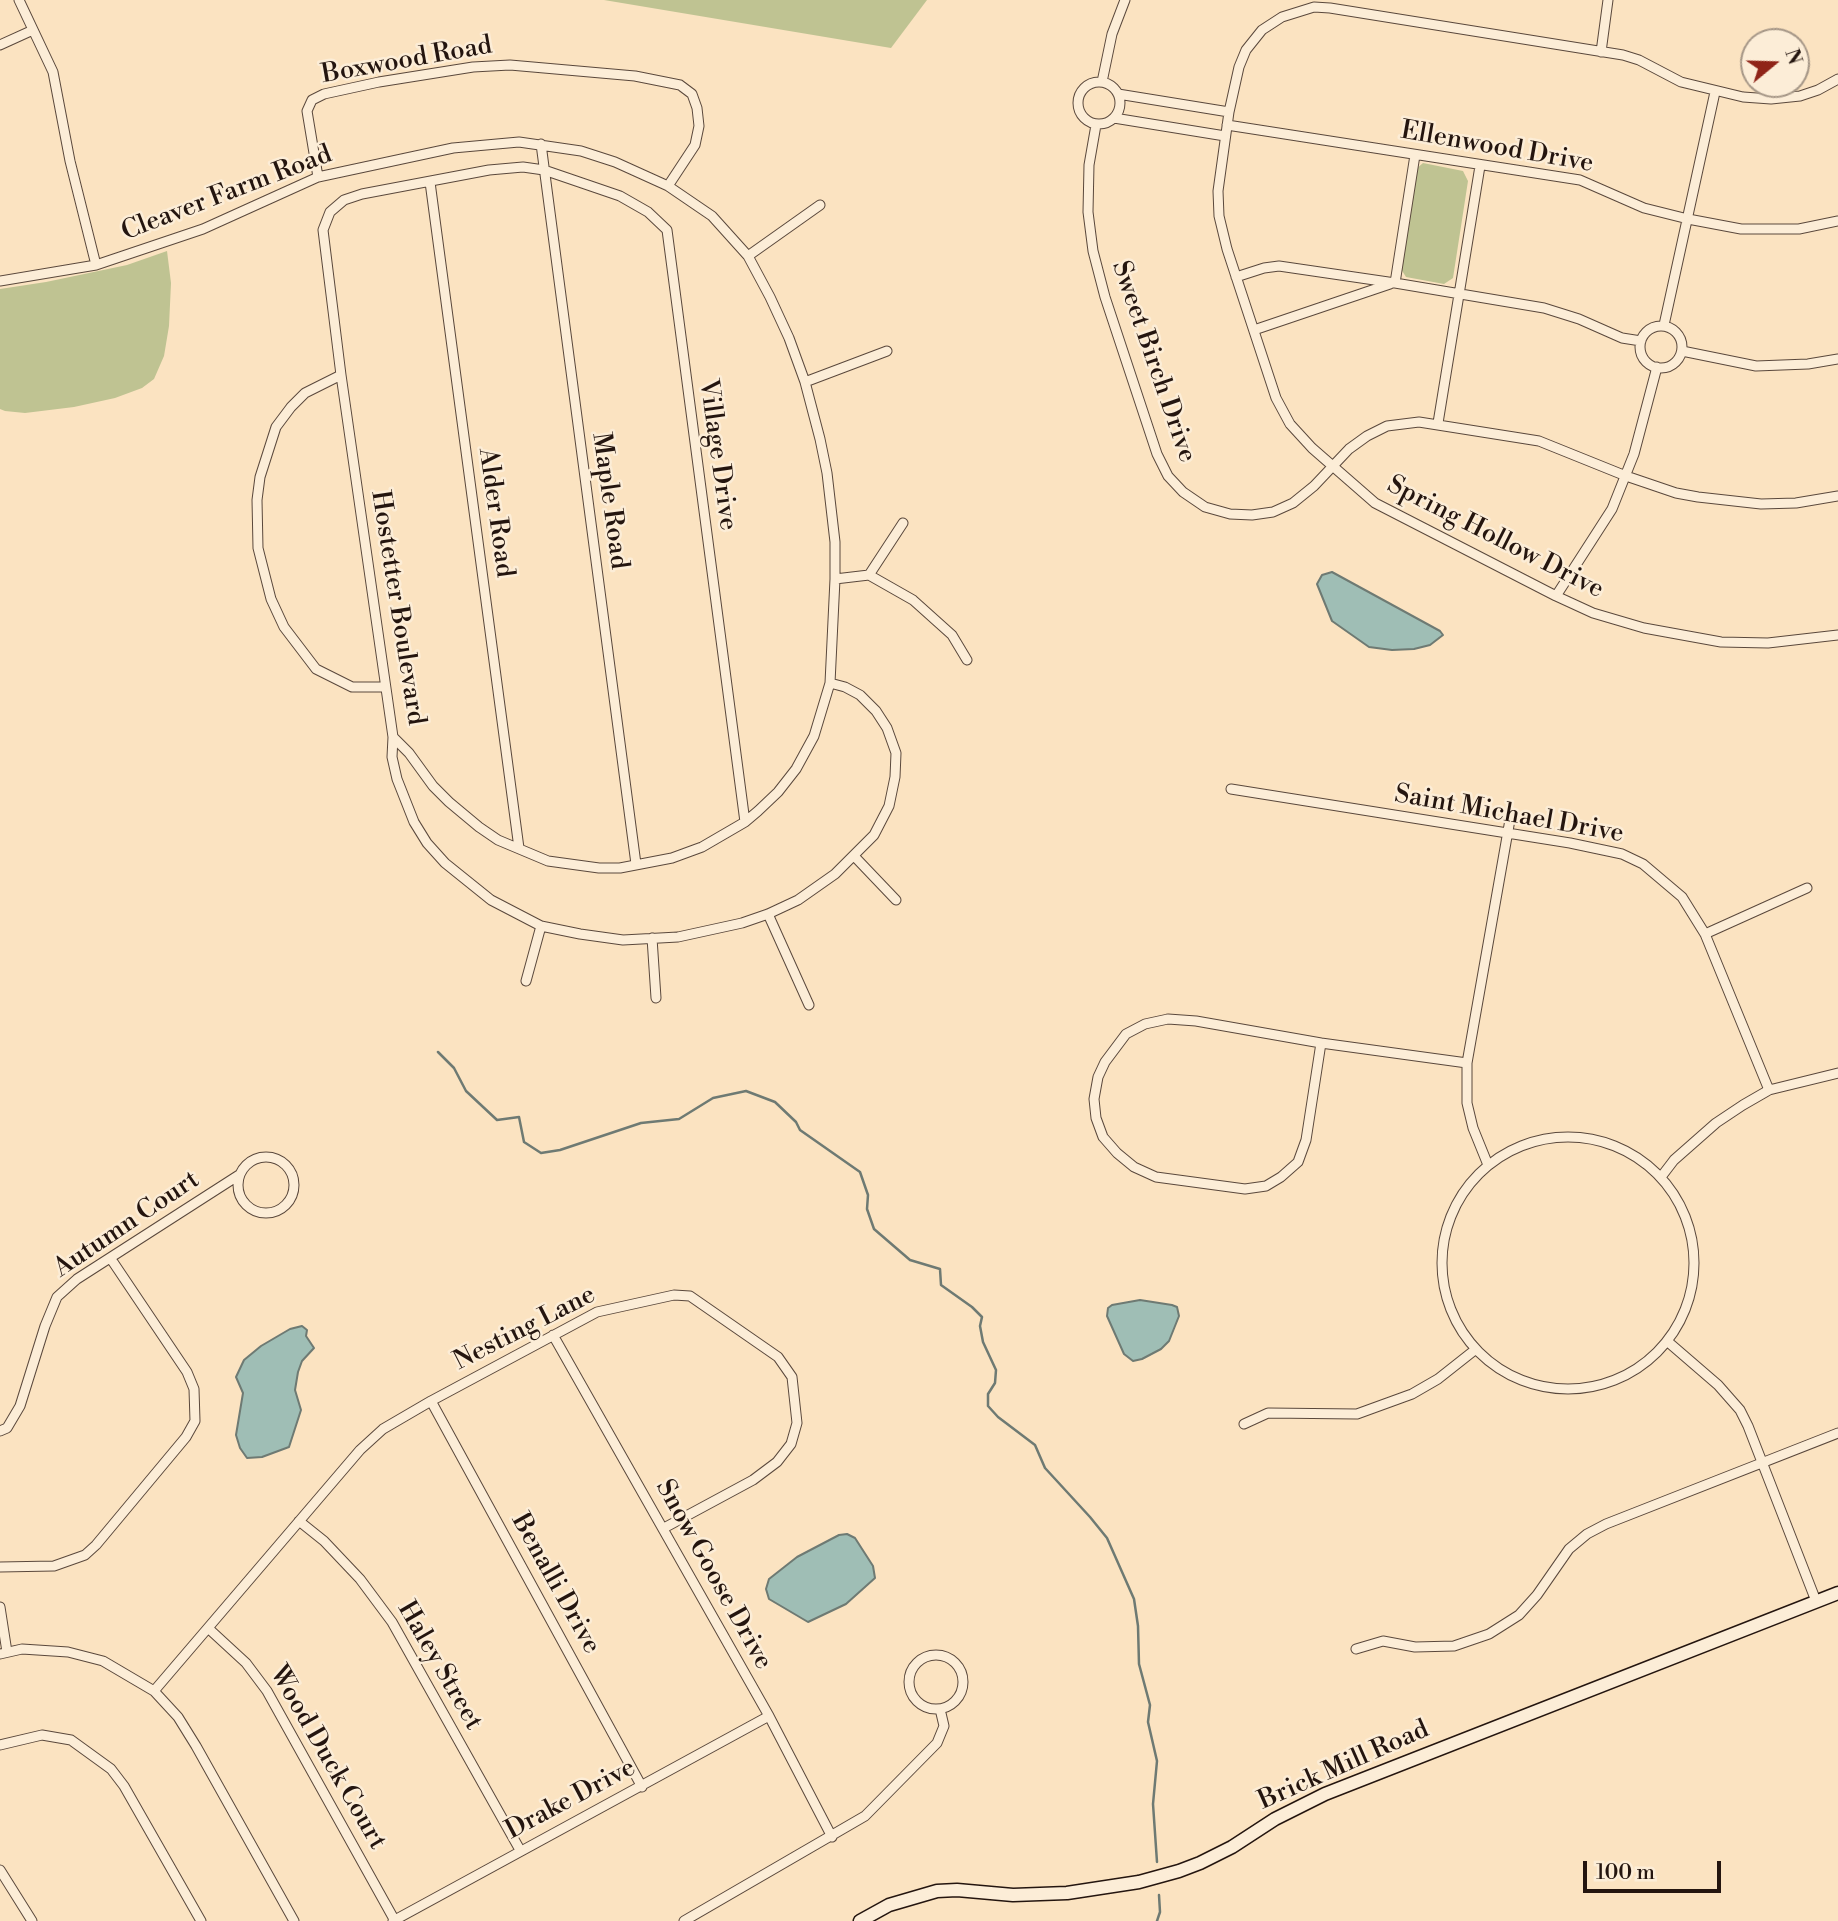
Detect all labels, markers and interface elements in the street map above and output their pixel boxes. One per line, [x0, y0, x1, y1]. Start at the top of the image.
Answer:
north arrow [1740, 28, 1810, 98]
street label: Boxwood Road [319, 31, 495, 91]
text: N [1779, 46, 1807, 68]
street label: Ellenwood Drive [1398, 116, 1596, 180]
street label: Cleaver Farm Road [117, 140, 337, 248]
street label: Sweet Birch Drive [1104, 257, 1202, 467]
street label: Village Drive [691, 378, 743, 532]
street label: Maple Road [584, 431, 634, 571]
street label: Alder Road [470, 446, 520, 580]
street label: Spring Hollow Drive [1381, 470, 1609, 606]
street label: Hostetter Boulevard [363, 488, 431, 728]
street label: Saint Michael Drive [1392, 779, 1626, 851]
street label: Autumn Court [48, 1165, 206, 1285]
street label: Nesting Lane [449, 1280, 601, 1378]
street label: Snow Goose Drive [648, 1475, 778, 1675]
street label: Benalli Drive [504, 1508, 606, 1660]
street label: Haley Street [390, 1596, 488, 1736]
street label: Wood Duck Court [262, 1661, 392, 1855]
street label: Brick Mill Road [1254, 1714, 1434, 1818]
street label: Drake Drive [501, 1753, 641, 1847]
scale bar [1586, 1848, 1724, 1892]
text: 100 m [1596, 1860, 1655, 1886]

